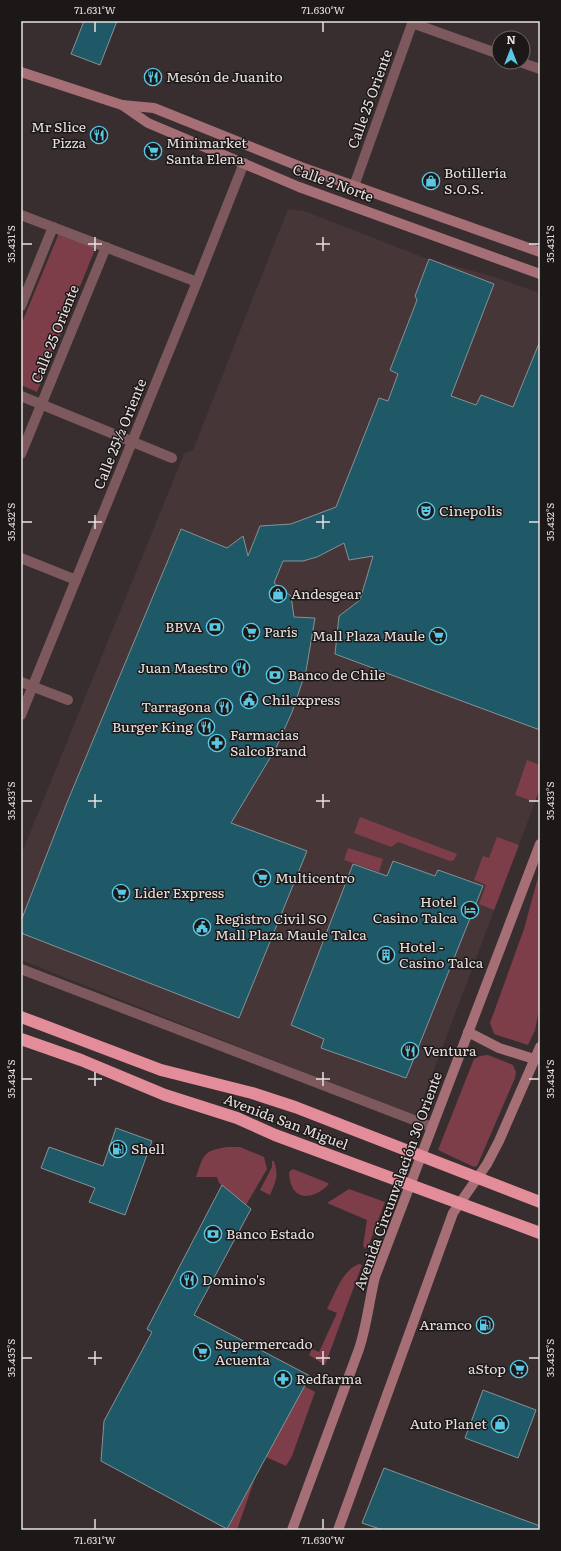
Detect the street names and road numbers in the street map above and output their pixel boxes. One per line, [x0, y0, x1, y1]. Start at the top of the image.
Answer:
street label: Calle 25 Oriente [342, 46, 396, 151]
street label: Calle 2 Norte [290, 158, 377, 206]
street label: Calle 25 Oriente [25, 282, 83, 386]
street label: Calle 25½ Oriente [88, 375, 150, 492]
street label: Avenida Circunvalación 30 Oriente [348, 1069, 446, 1293]
street label: Avenida San Miguel [221, 1088, 352, 1154]

